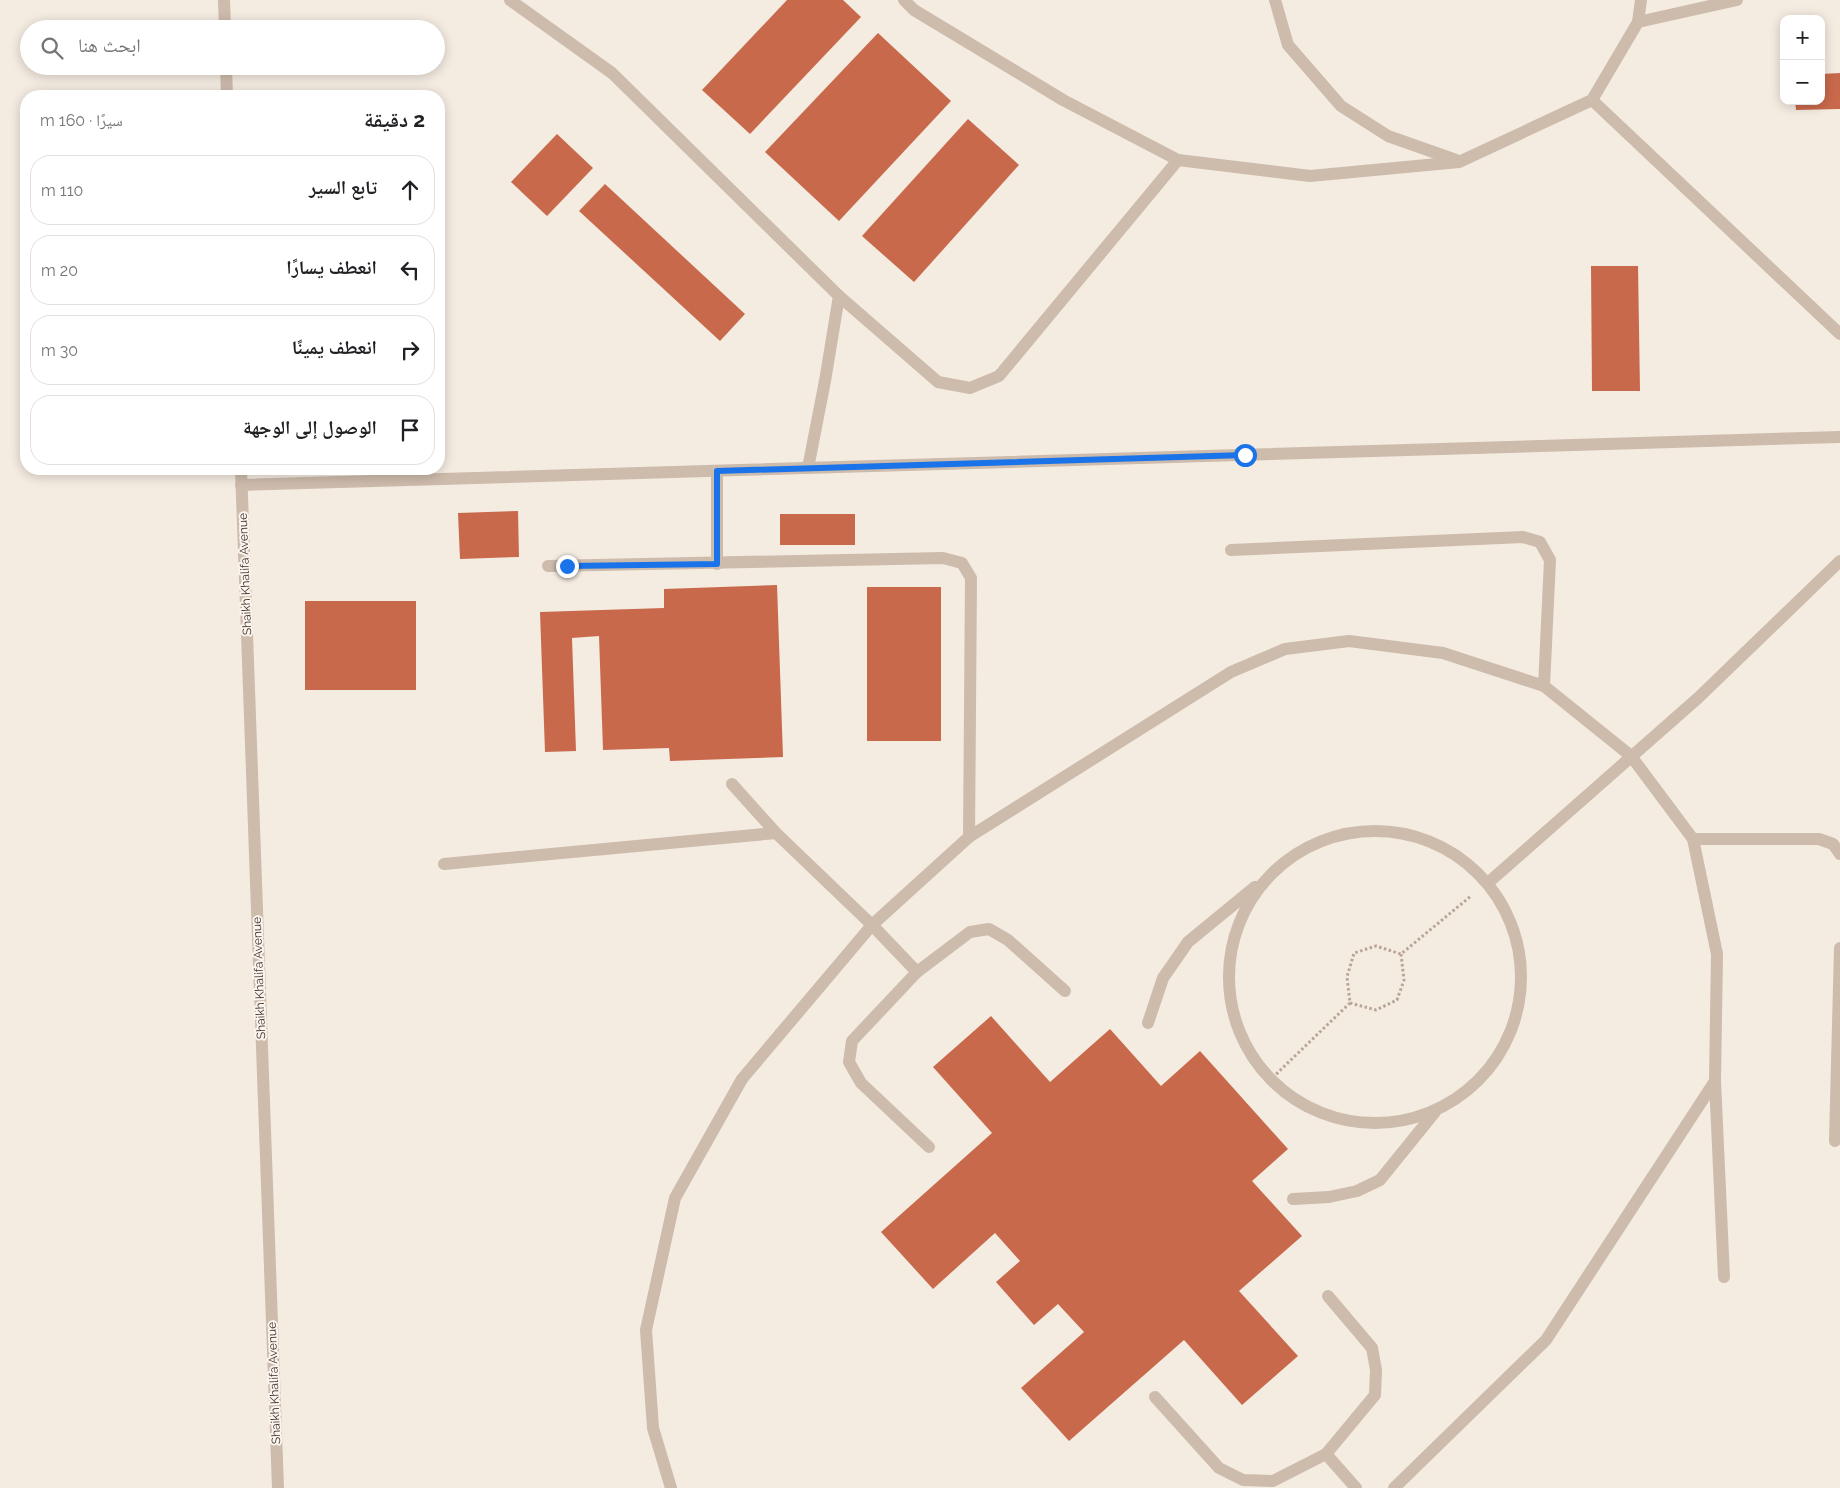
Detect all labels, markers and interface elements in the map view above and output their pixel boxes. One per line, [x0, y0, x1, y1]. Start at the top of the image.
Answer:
map controls [1780, 15, 1825, 105]
button: + [1780, 15, 1825, 60]
search box [20, 20, 445, 75]
icon: search [38, 34, 66, 62]
text: ابحث هنا [78, 34, 141, 56]
button: − [1780, 60, 1825, 105]
text: 2 دقيقة [364, 107, 425, 132]
text: سيرًا · 160 m [40, 111, 123, 130]
text: تابع السير [309, 176, 377, 198]
icon: ahead [396, 176, 424, 204]
text: 110 m [41, 181, 83, 200]
text: انعطف يسارًا [286, 256, 377, 278]
icon: left [396, 256, 424, 284]
text: 20 m [41, 261, 78, 280]
text: انعطف يمينًا [292, 336, 377, 358]
icon: right [396, 336, 424, 364]
text: 30 m [41, 341, 78, 360]
text: الوصول إلى الوجهة [243, 416, 377, 438]
icon: arrive [396, 416, 424, 444]
route start [1234, 444, 1257, 467]
street label: Shaikh Khalifa Avenue [236, 513, 254, 635]
route end [556, 555, 579, 578]
street label: Shaikh Khalifa Avenue [250, 917, 268, 1039]
street label: Shaikh Khalifa Avenue [265, 1322, 283, 1444]

